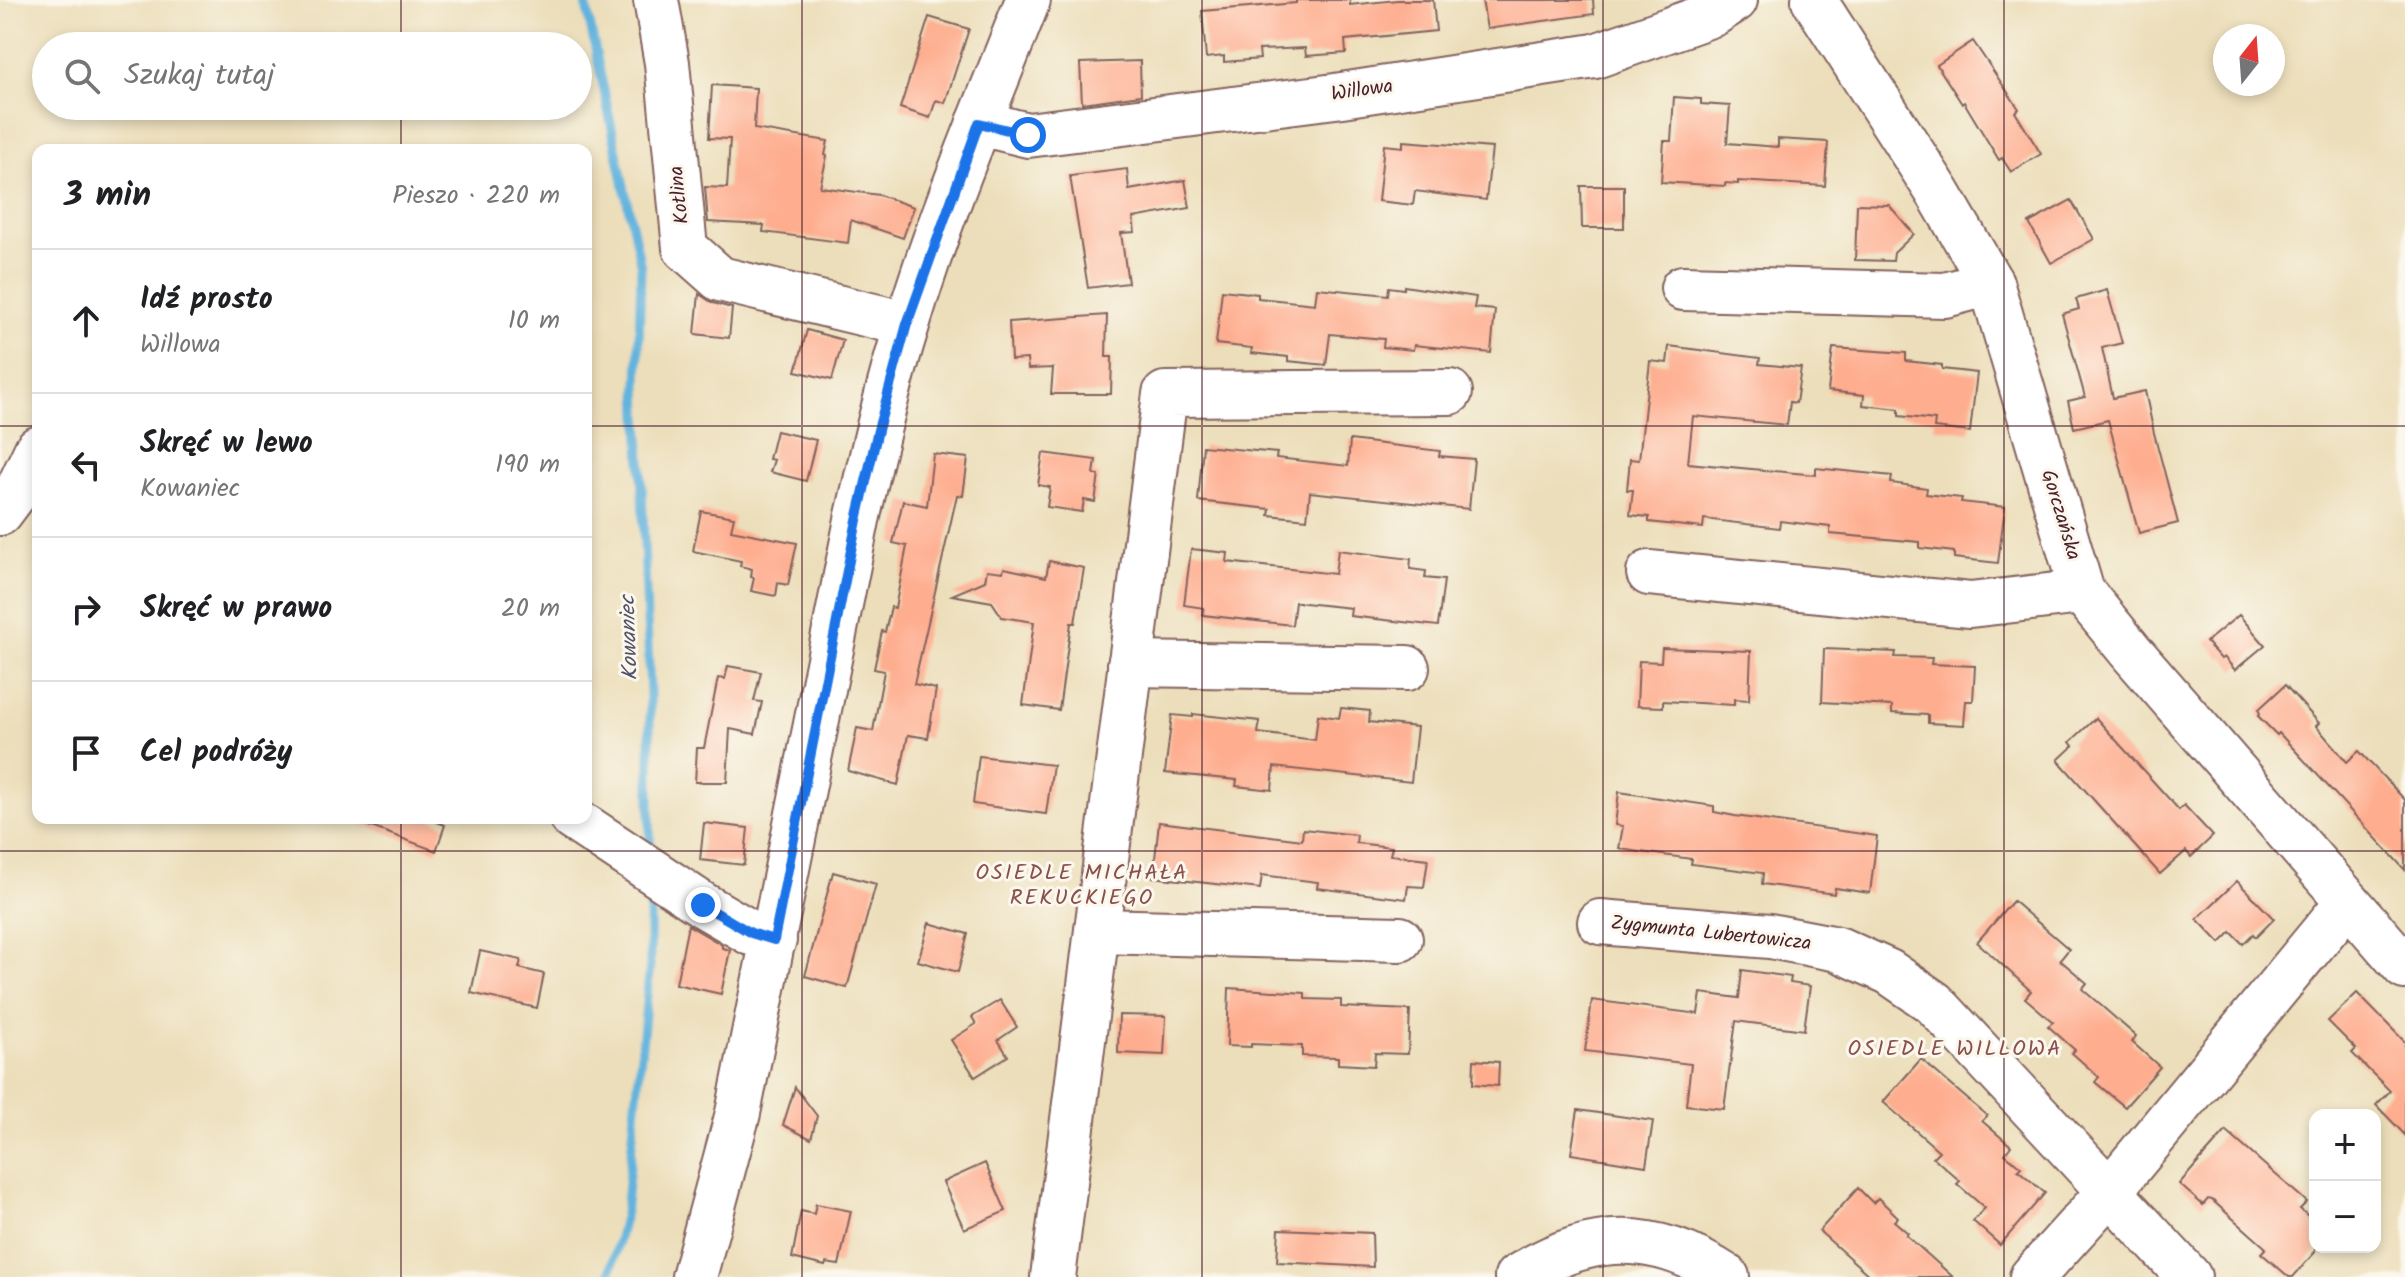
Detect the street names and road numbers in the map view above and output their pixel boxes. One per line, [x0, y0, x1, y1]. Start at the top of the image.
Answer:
street label: Willowa [1329, 71, 1395, 111]
street label: Kotlina [661, 164, 699, 226]
street label: Gorczańska [2031, 466, 2089, 564]
street label: Zygmunta Lubertowicza [1609, 908, 1813, 960]

